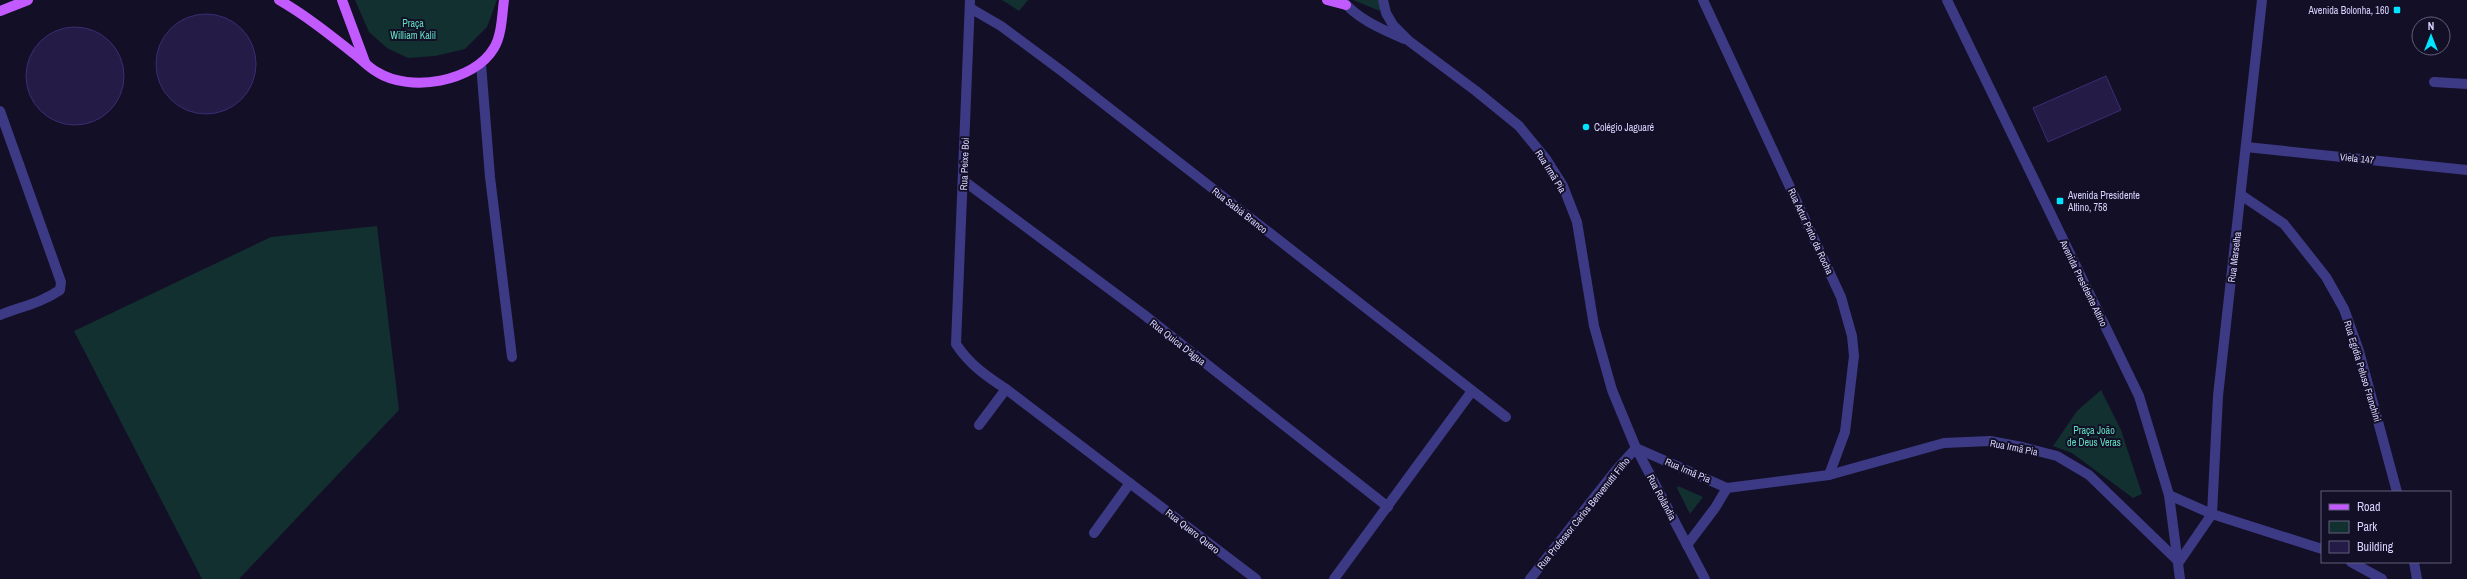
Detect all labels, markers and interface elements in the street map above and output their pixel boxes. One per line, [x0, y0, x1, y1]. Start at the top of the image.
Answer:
place label: Avenida Bolonha, 160 [2307, 4, 2389, 17]
marker: Avenida Bolonha, 160 [2392, 5, 2402, 15]
north arrow [2411, 16, 2451, 56]
park label: Praça William Kalil [390, 17, 436, 42]
text: N [2428, 19, 2434, 33]
place label: Colégio Jaguaré [1594, 121, 1655, 134]
marker: Colégio Jaguaré [1581, 122, 1591, 132]
street label: Rua Peixe Boi [957, 137, 972, 191]
street label: Rua Irmã Pia [1532, 147, 1569, 196]
street label: Viela 147 [2339, 150, 2375, 167]
street label: Rua Sabiá Branco [1209, 185, 1270, 236]
street label: Rua Artur Pinto da Rocha [1785, 186, 1836, 277]
place label: Avenida Presidente Altino, 758 [2067, 189, 2140, 214]
marker: Avenida Presidente Altino, 758 [2055, 196, 2065, 206]
street label: Rua Marselha [2225, 231, 2244, 283]
street label: Avenida Presidente Altino [2057, 237, 2110, 329]
street label: Rua Quica D'água [1147, 317, 1209, 368]
street label: Rua Egídia Peluso Franchini [2341, 319, 2384, 423]
park label: Praça João de Deus Veras [2067, 424, 2121, 449]
street label: Rua Irmã Pia [1989, 437, 2039, 459]
street label: Rua Professor Carlos Benvenutti Filho [1534, 454, 1633, 572]
street label: Rua Irmã Pia [1663, 455, 1713, 486]
street label: Rua Rolândia [1644, 472, 1679, 523]
legend [2321, 491, 2451, 563]
text: Road [2357, 499, 2381, 515]
street label: Rua Quero Quero [1163, 506, 1223, 557]
text: Park [2357, 519, 2377, 535]
text: Building [2357, 539, 2394, 555]

